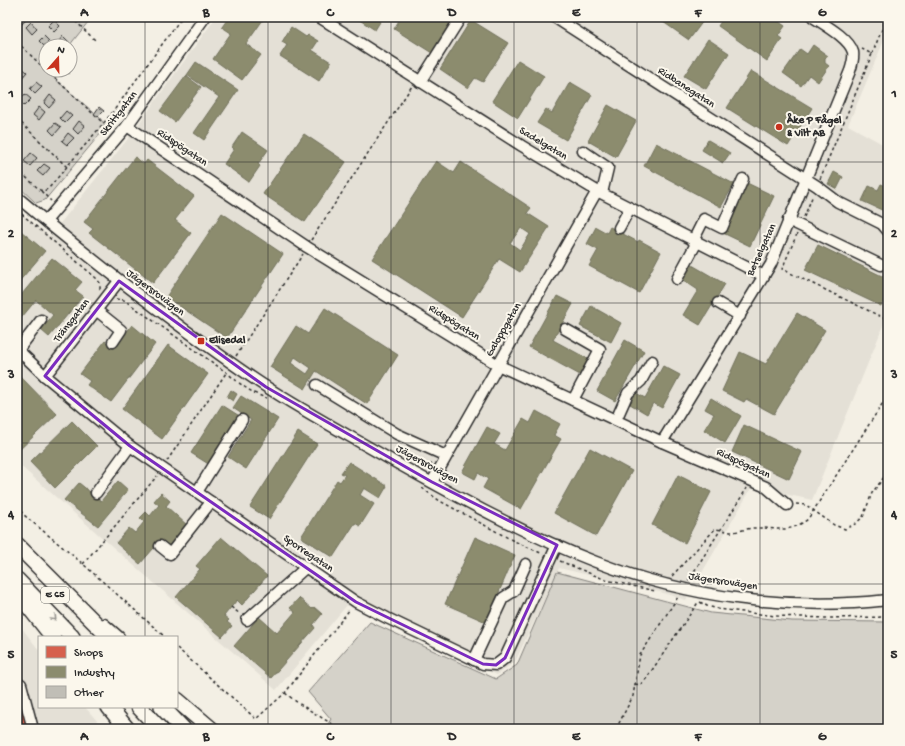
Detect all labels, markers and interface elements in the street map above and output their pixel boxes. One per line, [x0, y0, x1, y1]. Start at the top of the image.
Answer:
text: A [79, 6, 89, 21]
text: B [202, 6, 211, 21]
text: C [325, 6, 335, 21]
text: D [447, 6, 457, 21]
text: E [572, 6, 581, 21]
text: F [694, 6, 703, 21]
text: G [818, 6, 827, 21]
north arrow [38, 38, 78, 78]
text: N [55, 44, 66, 57]
street label: Ridbanegatan [655, 65, 717, 111]
text: 1 [7, 87, 14, 102]
text: 1 [890, 87, 897, 102]
street label: Skrittgatan [98, 89, 141, 139]
place label: Åke P Fågel & Vilt AB [786, 112, 842, 140]
marker: Åke P Fågel & Vilt AB [774, 122, 784, 132]
street label: Sadelgatan [517, 125, 570, 163]
street label: Ridspögatan [155, 127, 210, 170]
street label: Betselgatan [744, 221, 780, 279]
text: 2 [8, 227, 15, 242]
text: 2 [891, 227, 898, 242]
street label: Jägersrovägen [124, 267, 187, 319]
street label: Tränsgatan [51, 296, 93, 346]
street label: Galoppgatan [484, 300, 525, 359]
street label: Ridspögatan [426, 303, 482, 344]
place label: Elisedal [208, 335, 246, 347]
marker: Elisedal [196, 336, 206, 346]
text: 3 [7, 368, 15, 383]
text: 3 [890, 368, 898, 383]
street label: Jägersrovägen [394, 443, 461, 487]
street label: Ridspögatan [714, 446, 772, 482]
text: 4 [7, 508, 15, 523]
text: 4 [890, 508, 898, 523]
street label: Sporregatan [281, 533, 336, 576]
street label: Jägersrovägen [688, 571, 759, 593]
road number: E 65 [41, 587, 69, 603]
one-way arrow [49, 613, 57, 621]
legend [38, 636, 178, 708]
text: Shops [74, 647, 103, 661]
text: 5 [8, 648, 15, 663]
text: 5 [891, 648, 898, 663]
text: Industry [74, 667, 115, 681]
text: Other [74, 687, 105, 701]
text: A [79, 730, 89, 745]
text: B [202, 730, 211, 745]
text: C [325, 730, 335, 745]
text: D [447, 730, 457, 745]
text: E [572, 730, 581, 745]
text: F [694, 730, 703, 745]
text: G [818, 730, 827, 745]

